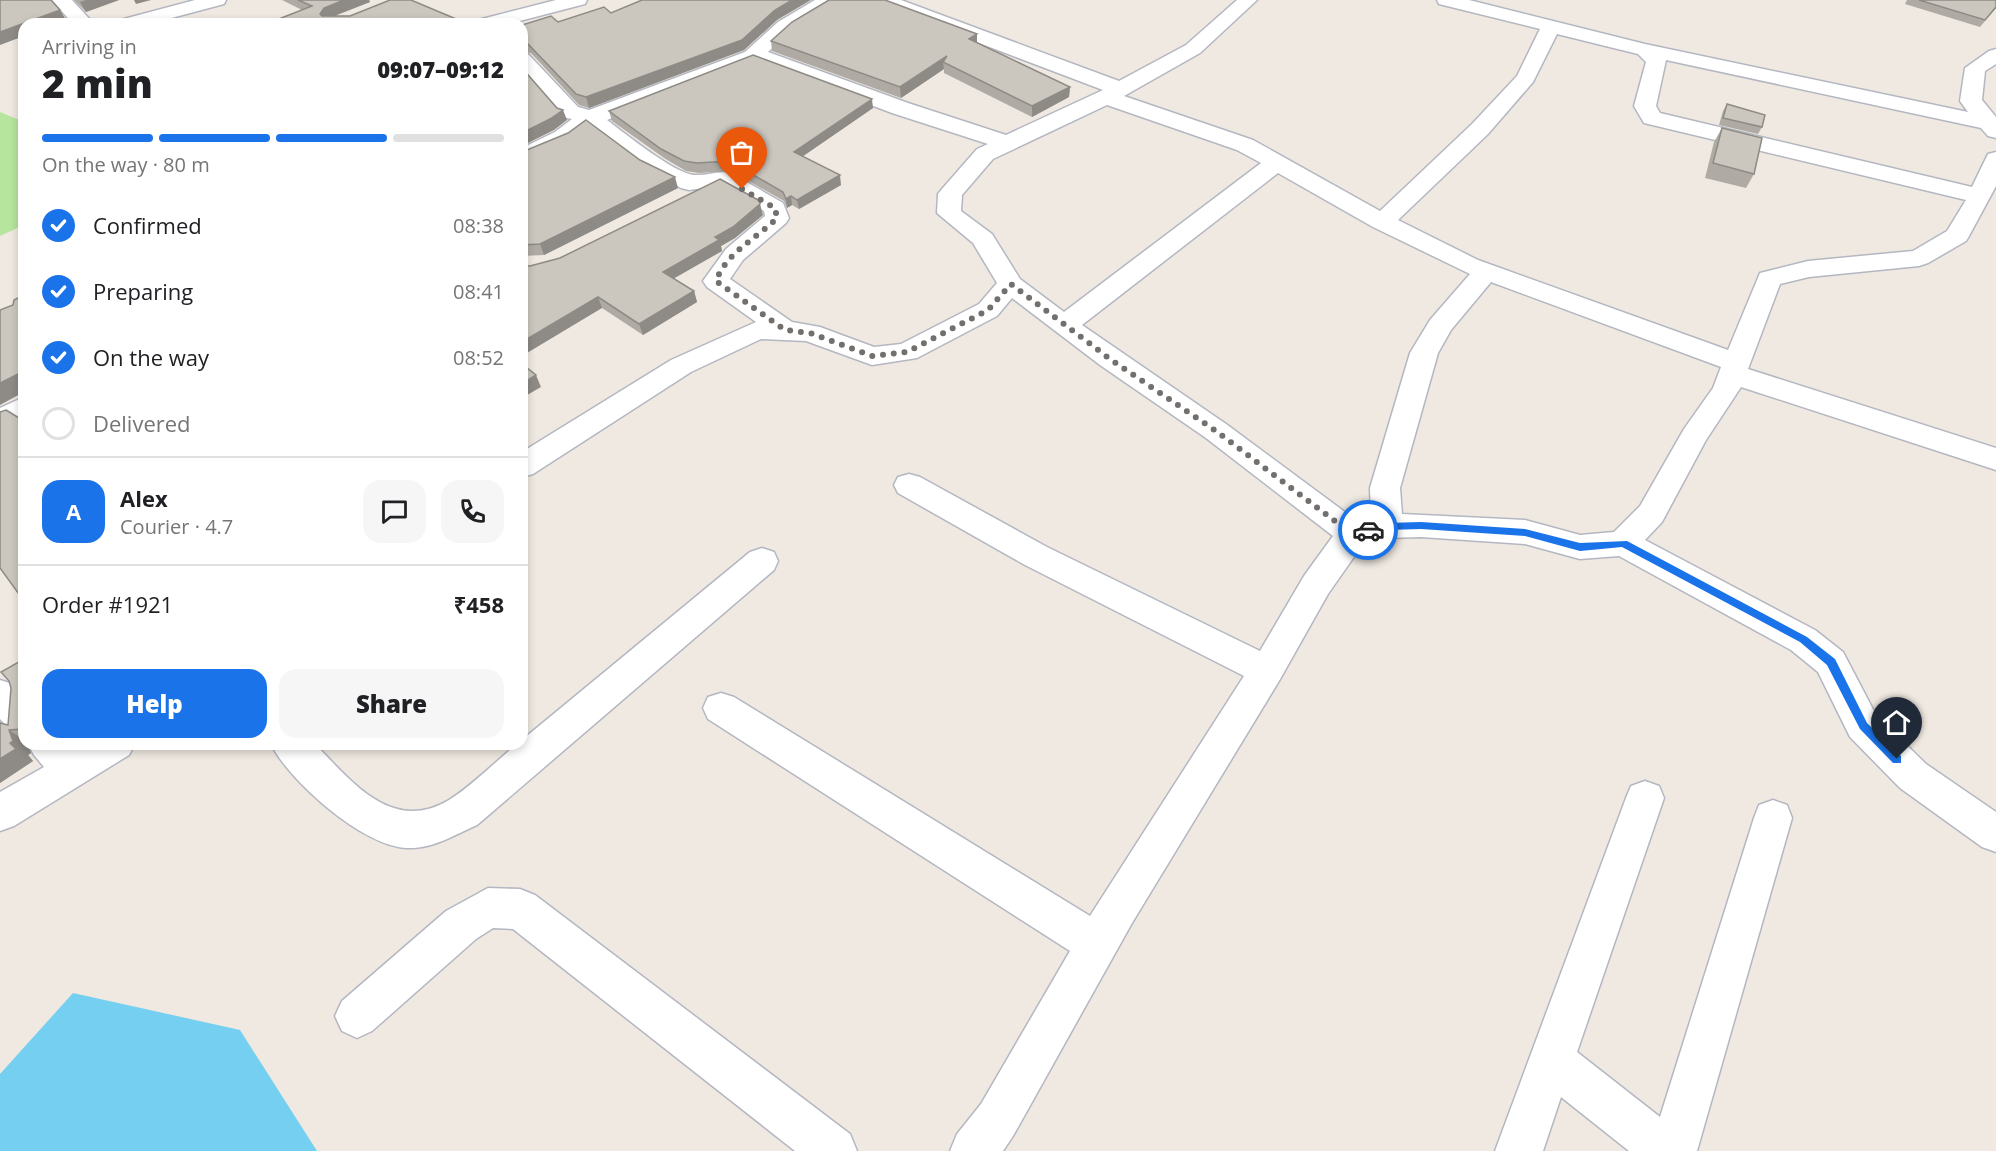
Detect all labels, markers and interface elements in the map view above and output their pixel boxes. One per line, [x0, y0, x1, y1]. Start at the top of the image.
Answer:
text: Arriving in [42, 33, 137, 60]
text: 09:07–09:12 [377, 54, 504, 84]
text: 2 min [42, 56, 153, 109]
pin [716, 127, 767, 189]
icon: bag [725, 136, 758, 169]
text: On the way · 80 m [42, 151, 210, 178]
icon: check [42, 209, 75, 242]
text: Confirmed [93, 210, 202, 240]
text: 08:38 [453, 212, 504, 239]
icon: check [42, 275, 75, 308]
text: Preparing [93, 276, 193, 306]
text: 08:41 [453, 278, 504, 305]
icon: check [42, 341, 75, 374]
text: On the way [93, 342, 209, 372]
text: 08:52 [453, 344, 504, 371]
text: Delivered [93, 408, 191, 438]
button: chat [363, 480, 426, 543]
button: phone [441, 480, 504, 543]
text: Alex [120, 483, 168, 513]
text: A [66, 496, 81, 526]
courier [1338, 500, 1398, 560]
text: Courier · 4.7 [120, 513, 233, 540]
icon: car [1352, 514, 1385, 547]
text: Order #1921 [42, 589, 173, 619]
text: ₹458 [454, 589, 504, 619]
button: Help [42, 669, 267, 738]
button: Share [279, 669, 504, 738]
pin [1871, 697, 1922, 759]
icon: home [1880, 706, 1913, 739]

